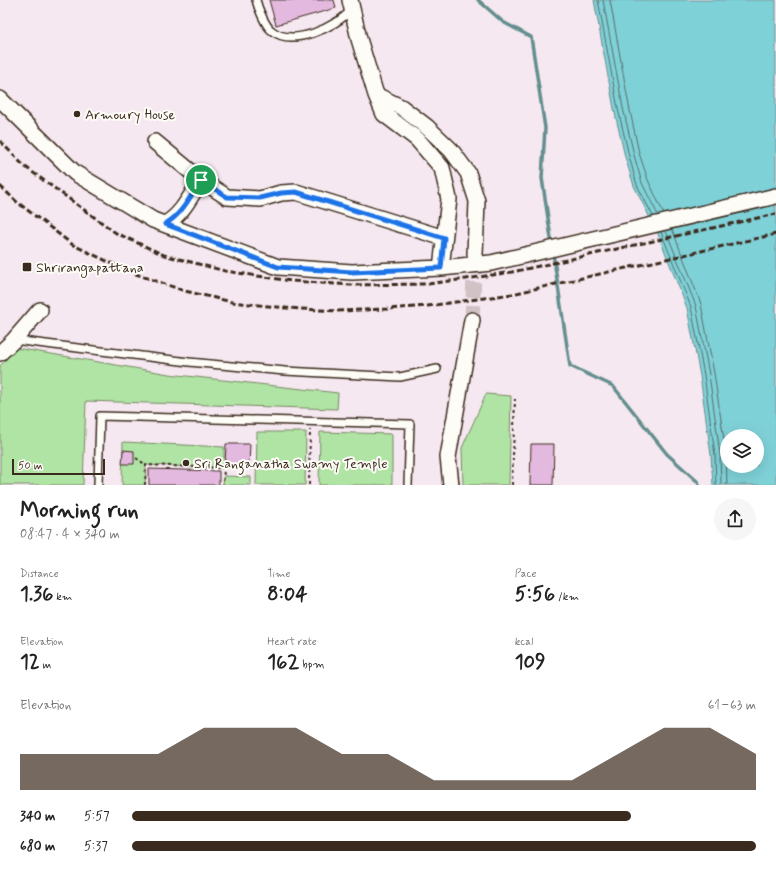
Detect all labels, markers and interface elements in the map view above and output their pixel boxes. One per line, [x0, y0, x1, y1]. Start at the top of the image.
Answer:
place label: Armoury House [85, 106, 175, 124]
marker: Armoury House [72, 109, 82, 119]
pin [184, 163, 218, 197]
icon: arrive [190, 169, 212, 191]
place label: Shrirangapattana [36, 259, 144, 278]
marker: Shrirangapattana [21, 261, 33, 273]
map controls [720, 429, 764, 473]
button: layers [720, 429, 764, 473]
place label: Sri Ranganatha Swamy Temple [194, 455, 388, 475]
scale bar [12, 457, 105, 476]
marker: Sri Ranganatha Swamy Temple [181, 458, 191, 468]
text: 50 m [18, 459, 43, 473]
text: Morning run [20, 497, 139, 525]
button: share [714, 498, 756, 540]
text: 08:47 · 4 × 340 m [20, 526, 120, 543]
text: Distance [20, 567, 59, 581]
text: Time [267, 567, 290, 581]
text: Pace [515, 567, 537, 581]
text: 1.36 [20, 581, 53, 608]
text: 8:04 [267, 581, 307, 608]
text: 5:56 [515, 581, 555, 608]
text: km [53, 590, 72, 604]
text: /km [555, 590, 579, 604]
text: Elevation [20, 635, 63, 649]
text: Heart rate [267, 635, 317, 649]
text: kcal [515, 635, 533, 649]
text: 12 [20, 649, 40, 676]
text: 162 [267, 649, 299, 676]
text: 109 [515, 649, 546, 676]
text: m [40, 658, 51, 672]
text: bpm [299, 658, 324, 672]
text: Elevation [20, 697, 71, 714]
text: 61–63 m [708, 697, 756, 714]
text: 340 m [20, 808, 55, 825]
text: 5:57 [84, 808, 110, 825]
text: 680 m [20, 838, 55, 855]
text: 5:37 [84, 838, 108, 855]

